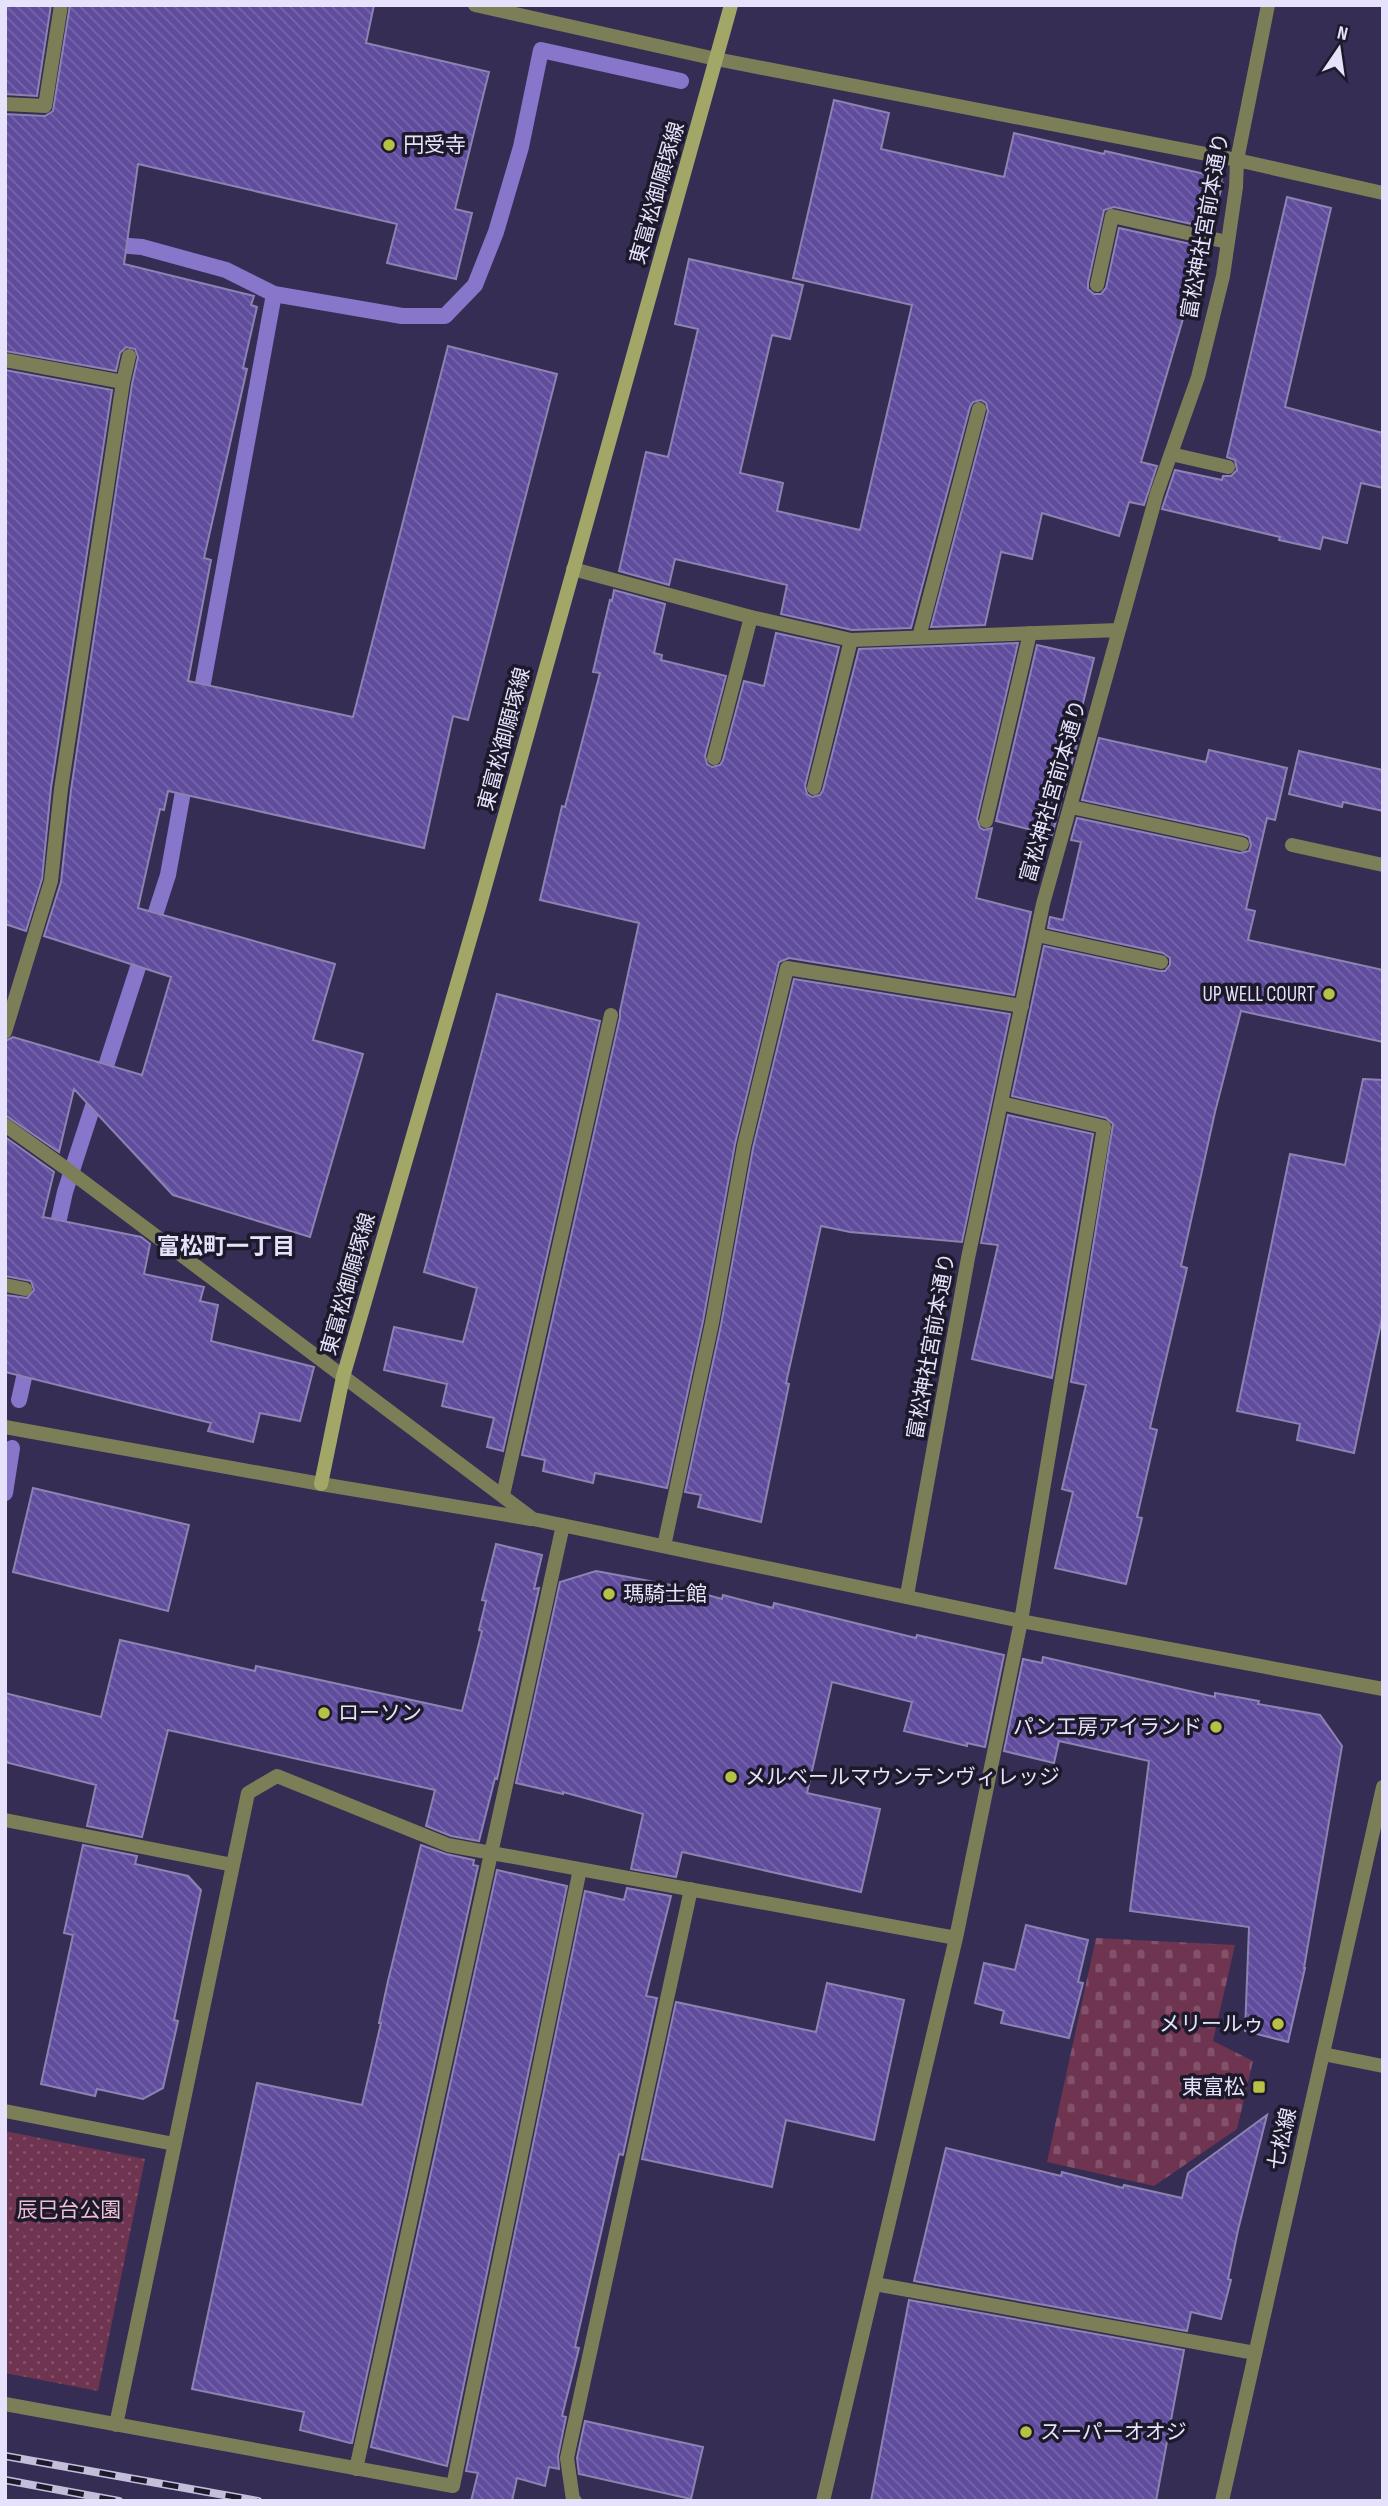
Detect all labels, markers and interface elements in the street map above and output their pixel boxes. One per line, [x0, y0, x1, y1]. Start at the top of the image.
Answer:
north arrow [1304, 14, 1374, 84]
text: N [1335, 22, 1350, 46]
street label: 東富松御願塚線 [625, 119, 690, 267]
street label: 富松神社宮前本通り [1177, 131, 1234, 321]
place label: 円受寺 [403, 133, 466, 158]
marker: 円受寺 [381, 137, 397, 153]
street label: 東富松御願塚線 [473, 665, 536, 813]
street label: 富松神社宮前本通り [1015, 697, 1092, 885]
place label: UP WELL COURT [1202, 982, 1315, 1007]
marker: UP WELL COURT [1321, 986, 1337, 1002]
street label: 東富松御願塚線 [316, 1210, 381, 1358]
district label: 富松町一丁目 [157, 1233, 295, 1261]
street label: 富松神社宮前本通り [903, 1251, 960, 1441]
place label: 瑪騎士館 [623, 1582, 707, 1607]
marker: 瑪騎士館 [601, 1586, 617, 1602]
place label: ローソン [338, 1701, 422, 1726]
marker: ローソン [316, 1705, 332, 1721]
place label: パン工房アイランド [1013, 1715, 1202, 1740]
marker: パン工房アイランド [1208, 1719, 1224, 1735]
place label: メルベールマウンテンヴィレッジ [745, 1765, 1060, 1790]
marker: メルベールマウンテンヴィレッジ [723, 1769, 739, 1785]
place label: メリールゥ [1159, 2012, 1264, 2037]
marker: メリールゥ [1270, 2016, 1286, 2032]
place label: 東富松 [1182, 2075, 1245, 2100]
marker: 東富松 [1251, 2079, 1267, 2095]
street label: 七松線 [1263, 2106, 1302, 2173]
park label: 辰巳台公園 [17, 2198, 122, 2223]
place label: スーパーオオジ [1040, 2420, 1187, 2445]
marker: スーパーオオジ [1018, 2424, 1034, 2440]

